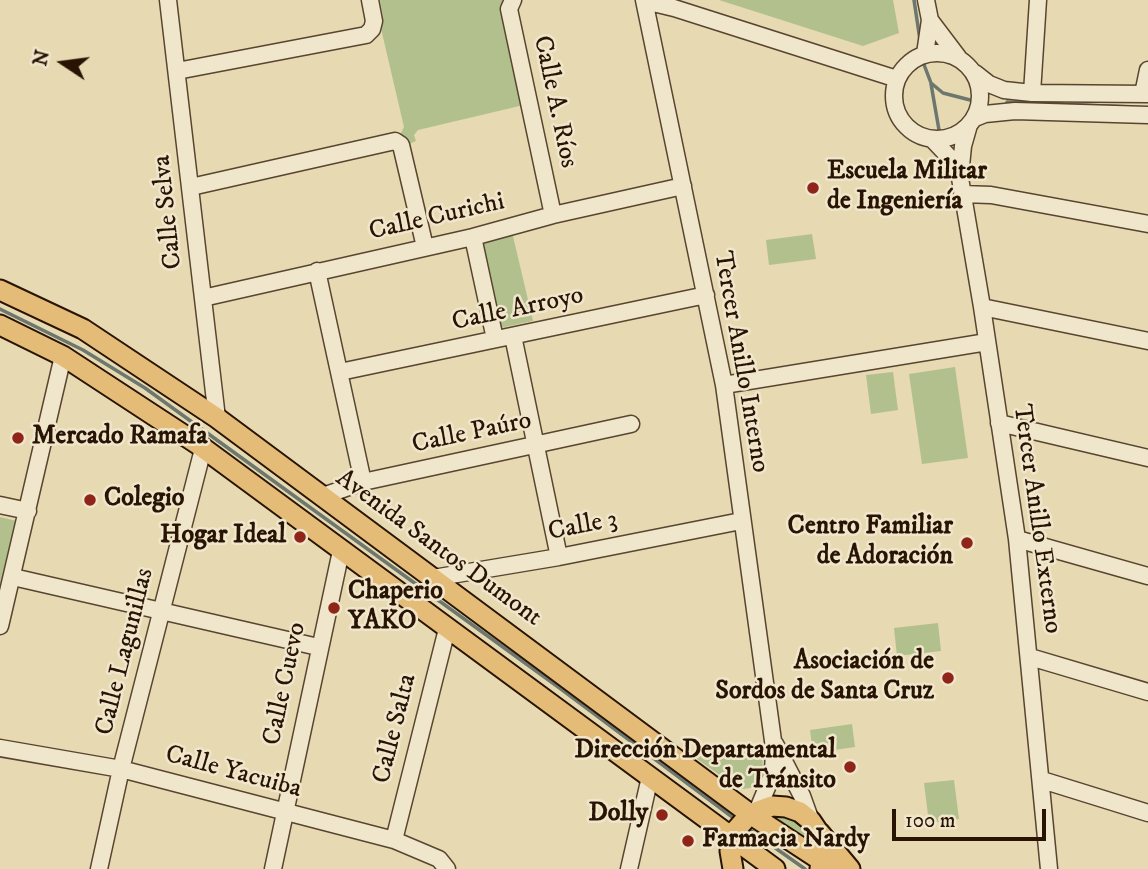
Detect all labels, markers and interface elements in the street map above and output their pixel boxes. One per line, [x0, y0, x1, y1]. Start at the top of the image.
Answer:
north arrow [28, 28, 98, 98]
street label: Calle A. Ríos [525, 33, 583, 171]
text: N [29, 48, 55, 68]
street label: Calle Selva [147, 153, 191, 271]
place label: Escuela Militar de Ingeniería [827, 157, 987, 218]
marker: Escuela Militar de Ingeniería [805, 180, 821, 196]
street label: Calle Curichi [366, 187, 508, 249]
street label: Tercer Anillo Interno [705, 249, 775, 475]
street label: Calle Arroyo [449, 281, 587, 339]
street label: Tercer Anillo Externo [1004, 402, 1068, 636]
street label: Calle Paúro [409, 406, 535, 462]
place label: Mercado Ramafa [32, 422, 207, 454]
marker: Mercado Ramafa [10, 430, 26, 446]
street label: Avenida Santos Dumont [329, 464, 547, 634]
place label: Colegio [104, 484, 184, 516]
marker: Colegio [82, 492, 98, 508]
street label: Calle 3 [546, 505, 620, 549]
place label: Centro Familiar de Adoración [788, 512, 953, 574]
place label: Hogar Ideal [160, 521, 286, 553]
marker: Hogar Ideal [292, 529, 308, 545]
marker: Centro Familiar de Adoración [959, 535, 975, 551]
street label: Calle Lagunillas [90, 565, 162, 739]
place label: Chaperio YAKO [348, 577, 443, 638]
marker: Chaperio YAKO [326, 600, 342, 616]
street label: Calle Cuevo [258, 620, 314, 748]
place label: Asociación de Sordos de Santa Cruz [715, 647, 934, 708]
marker: Asociación de Sordos de Santa Cruz [940, 670, 956, 686]
street label: Calle Salta [367, 671, 425, 787]
place label: Dirección Departamental de Tránsito [574, 736, 836, 798]
street label: Calle Yacuiba [161, 740, 305, 806]
marker: Dirección Departamental de Tránsito [842, 759, 858, 775]
scale bar [896, 796, 1050, 840]
place label: Dolly [588, 799, 648, 831]
marker: Dolly [654, 807, 670, 823]
text: 100 m [905, 808, 956, 834]
place label: Farmacia Nardy [702, 825, 869, 857]
marker: Farmacia Nardy [680, 833, 696, 849]

